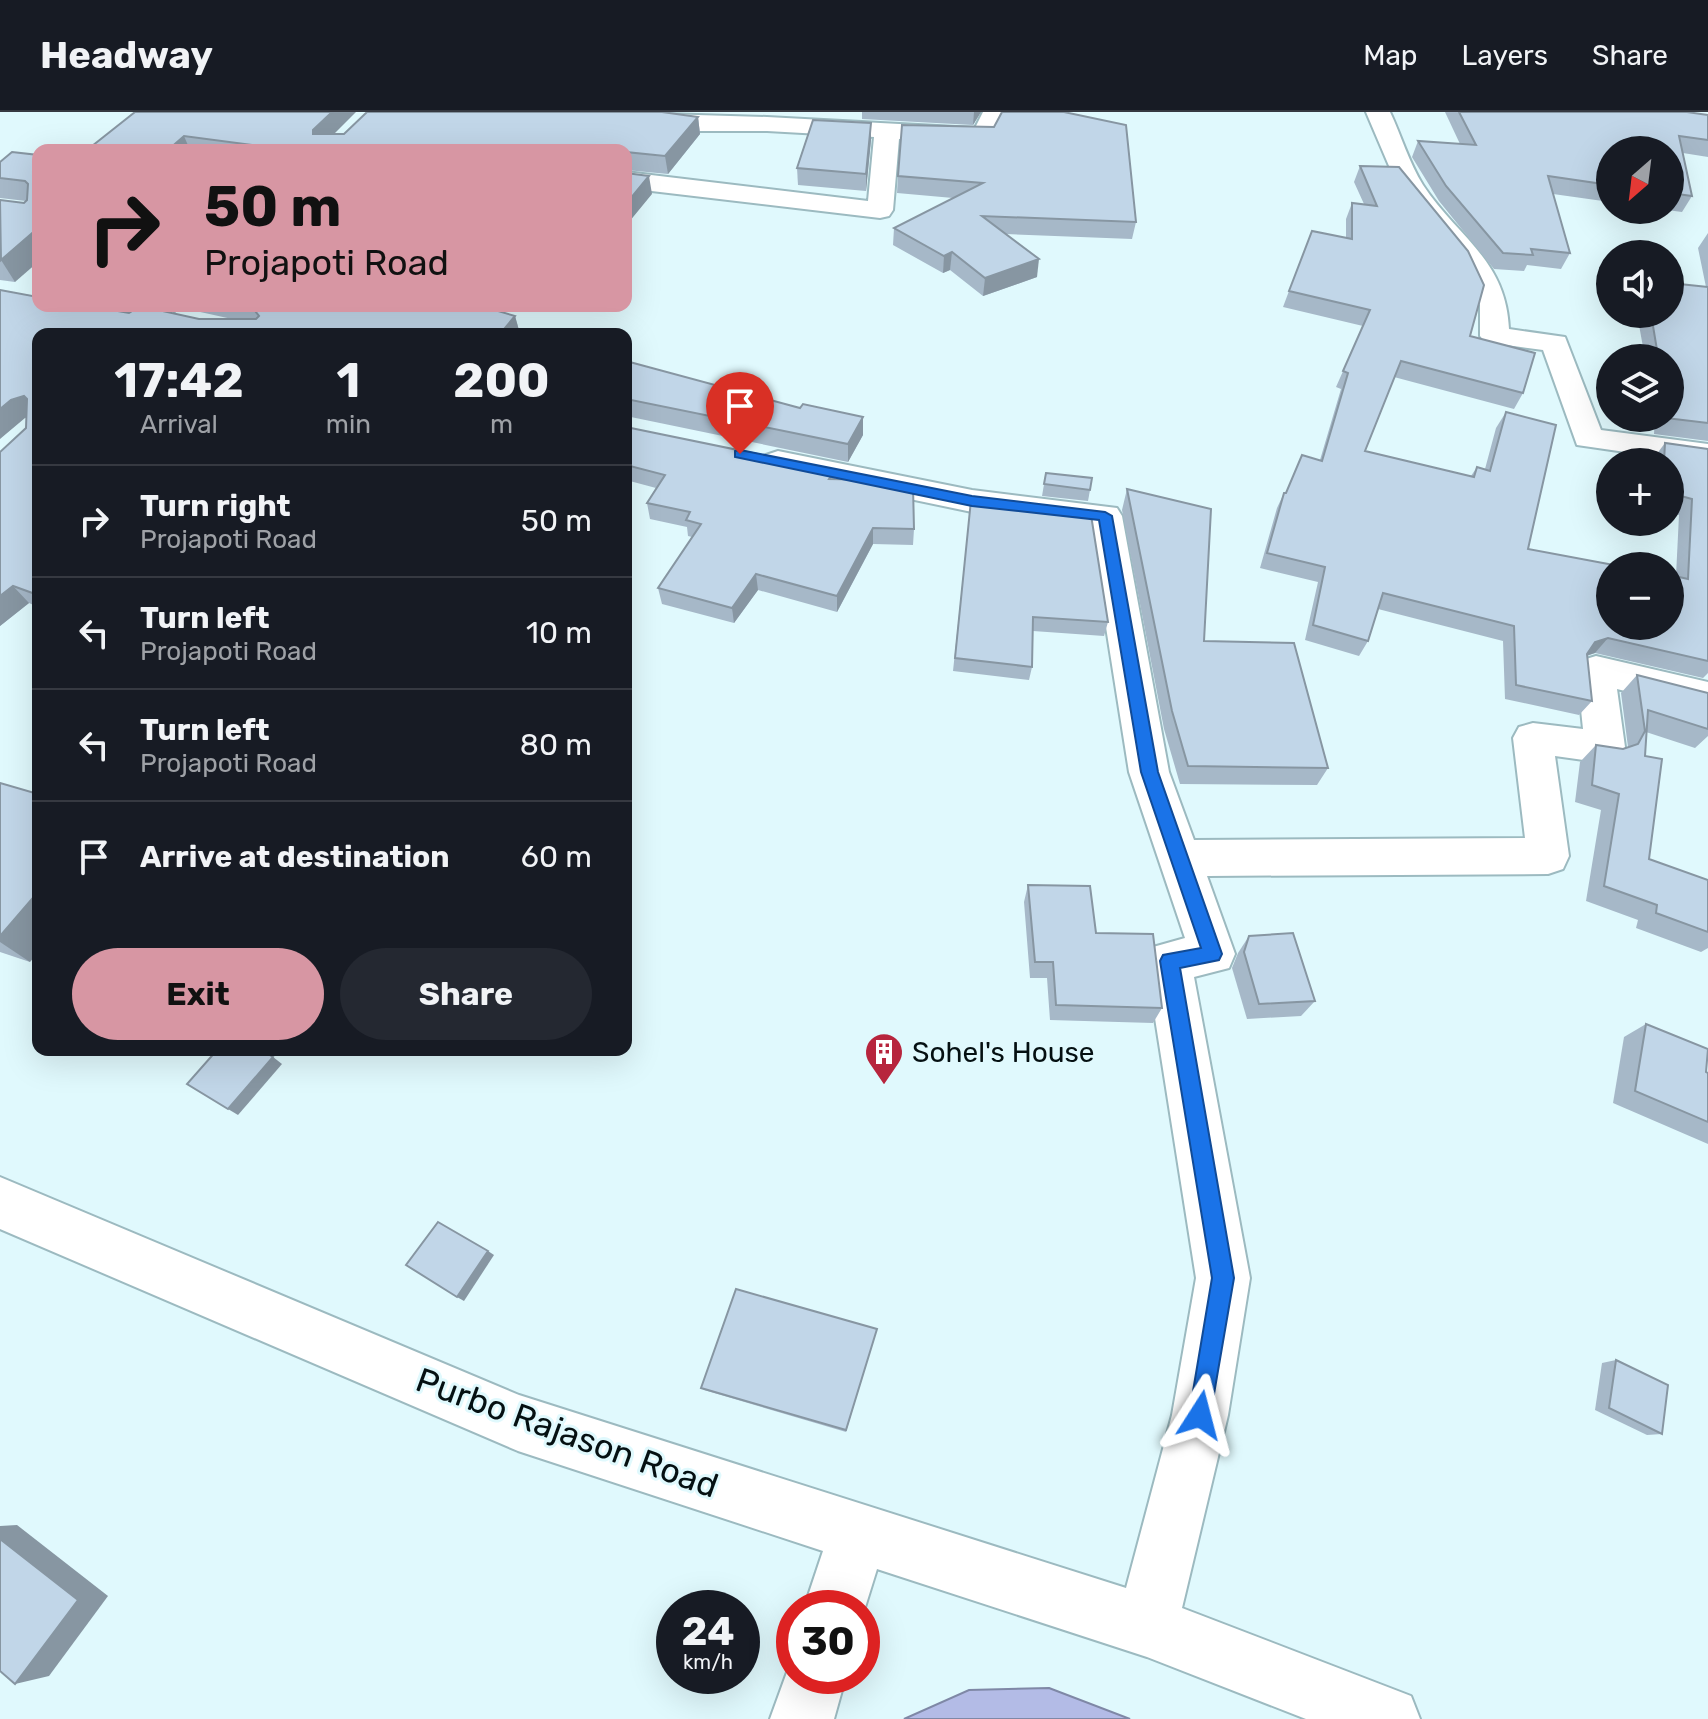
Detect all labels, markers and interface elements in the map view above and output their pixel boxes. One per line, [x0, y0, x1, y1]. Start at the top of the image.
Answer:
text: Headway [40, 32, 213, 78]
text: Map [1363, 39, 1418, 72]
text: Layers [1462, 39, 1548, 72]
text: Share [1592, 39, 1668, 72]
north arrow [1596, 136, 1684, 224]
map controls [1596, 136, 1684, 640]
text: 50 m [204, 174, 341, 240]
icon: right [72, 176, 176, 280]
button: sound [1596, 240, 1684, 328]
text: Projapoti Road [204, 241, 449, 284]
button: layers [1596, 344, 1684, 432]
text: 17:42 [114, 352, 244, 409]
text: 1 [337, 352, 360, 409]
text: 200 [453, 352, 550, 409]
pin [706, 372, 774, 454]
icon: arrive [718, 384, 762, 428]
text: Arrival [140, 409, 218, 440]
text: min [326, 409, 371, 440]
text: m [490, 409, 513, 440]
button: + [1596, 448, 1684, 536]
text: Turn right [140, 488, 291, 524]
icon: right [72, 499, 116, 543]
text: 50 m [521, 503, 592, 539]
text: Projapoti Road [140, 524, 317, 555]
button: − [1596, 552, 1684, 640]
text: Turn left [140, 600, 270, 636]
icon: left [72, 611, 116, 655]
text: 10 m [526, 615, 592, 651]
text: Projapoti Road [140, 636, 317, 667]
text: Turn left [140, 712, 270, 748]
icon: left [72, 723, 116, 767]
text: 80 m [520, 727, 592, 763]
text: Projapoti Road [140, 748, 317, 779]
icon: arrive [72, 835, 116, 879]
text: Arrive at destination [140, 839, 450, 875]
text: 60 m [521, 839, 592, 875]
button: Exit [72, 948, 324, 1040]
button: Share [340, 948, 592, 1040]
building icon: Sohel's House [863, 1031, 905, 1086]
place label: Sohel's House [912, 1036, 1095, 1069]
street label: Purbo Rajason Road [410, 1359, 724, 1507]
position arrow [1158, 1373, 1242, 1457]
speed limit sign: 30 [776, 1590, 880, 1694]
text: 24 [681, 1608, 735, 1655]
text: km/h [683, 1650, 733, 1674]

